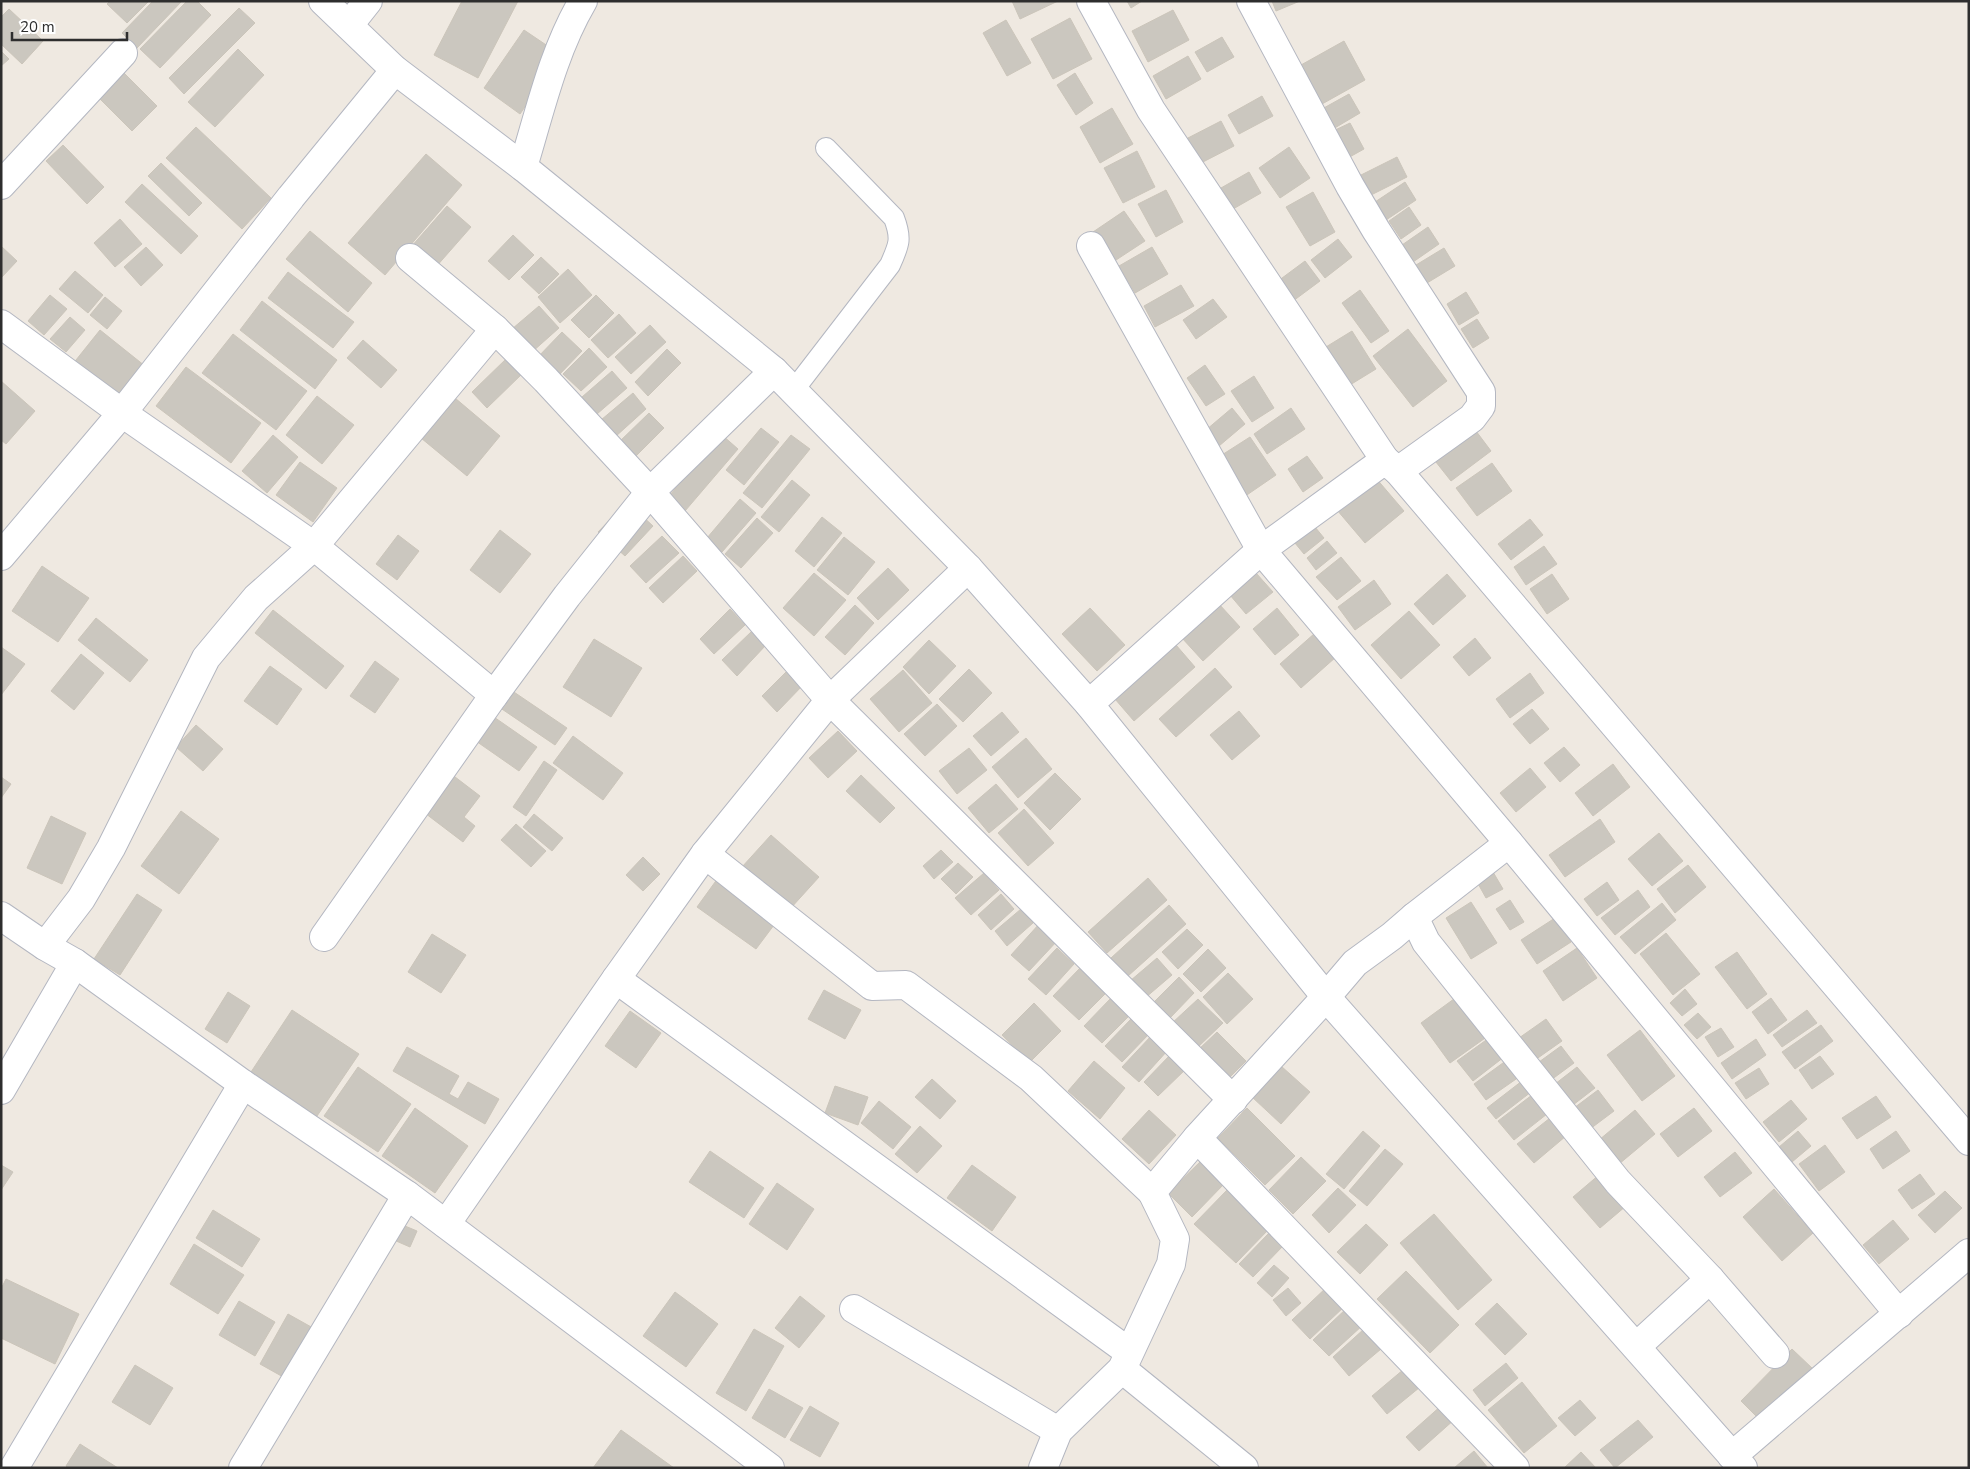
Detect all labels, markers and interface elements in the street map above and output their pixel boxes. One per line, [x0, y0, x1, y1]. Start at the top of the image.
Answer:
scale bar [12, 10, 128, 42]
text: 20 m [20, 17, 55, 37]

